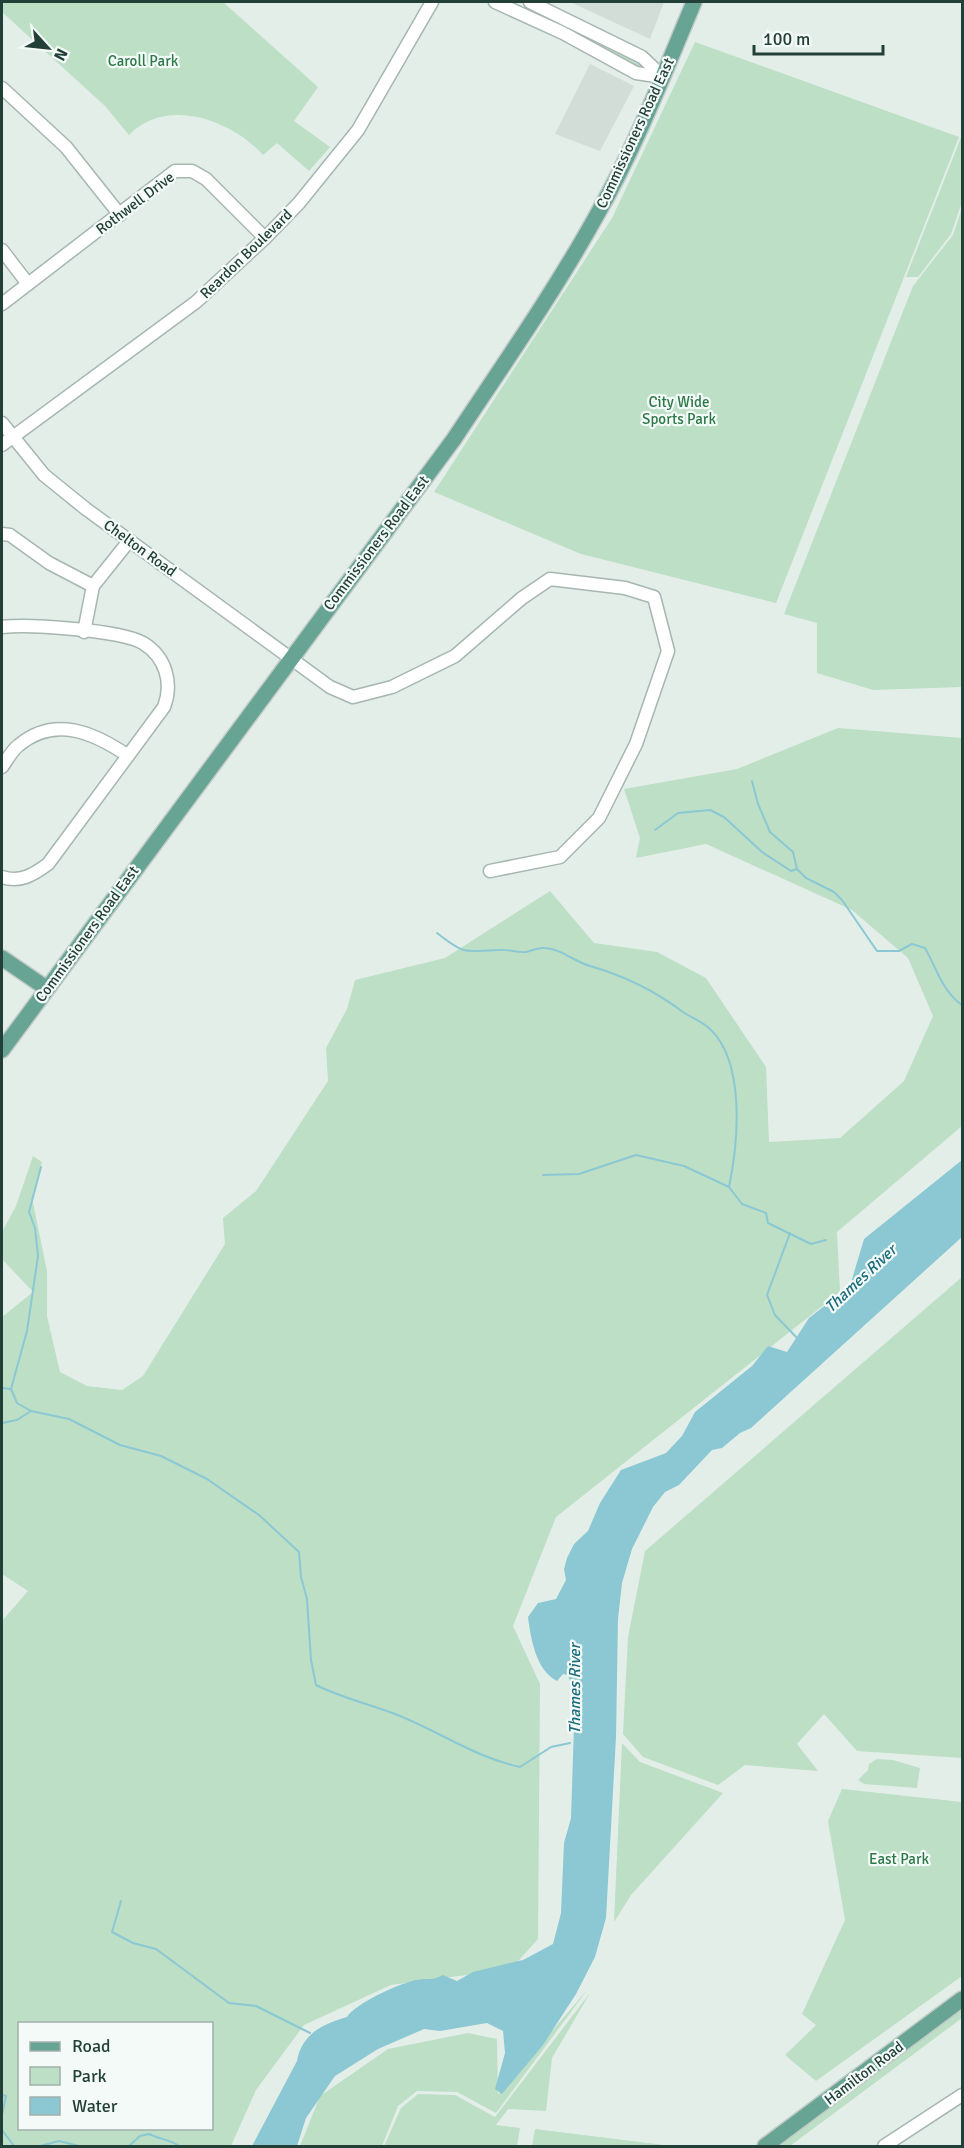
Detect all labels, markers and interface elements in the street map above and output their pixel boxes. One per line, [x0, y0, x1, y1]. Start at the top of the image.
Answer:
north arrow [18, 18, 78, 78]
scale bar [754, 18, 883, 56]
text: 100 m [763, 28, 810, 50]
text: N [49, 45, 72, 64]
park label: Caroll Park [108, 52, 179, 70]
street label: Commissioners Road East [592, 55, 678, 211]
street label: Rothwell Drive [92, 168, 178, 238]
street label: Reardon Boulevard [196, 205, 296, 302]
park label: City Wide Sports Park [642, 393, 716, 428]
street label: Commissioners Road East [319, 472, 433, 614]
street label: Chelton Road [100, 516, 180, 580]
street label: Commissioners Road East [32, 862, 142, 1006]
water label: Thames River [821, 1239, 902, 1317]
water label: Thames River [565, 1642, 585, 1734]
park label: East Park [869, 1850, 929, 1868]
legend [18, 2022, 213, 2130]
text: Road [72, 2035, 111, 2057]
street label: Hamilton Road [821, 2037, 907, 2109]
text: Park [72, 2065, 107, 2087]
text: Water [72, 2095, 118, 2117]

